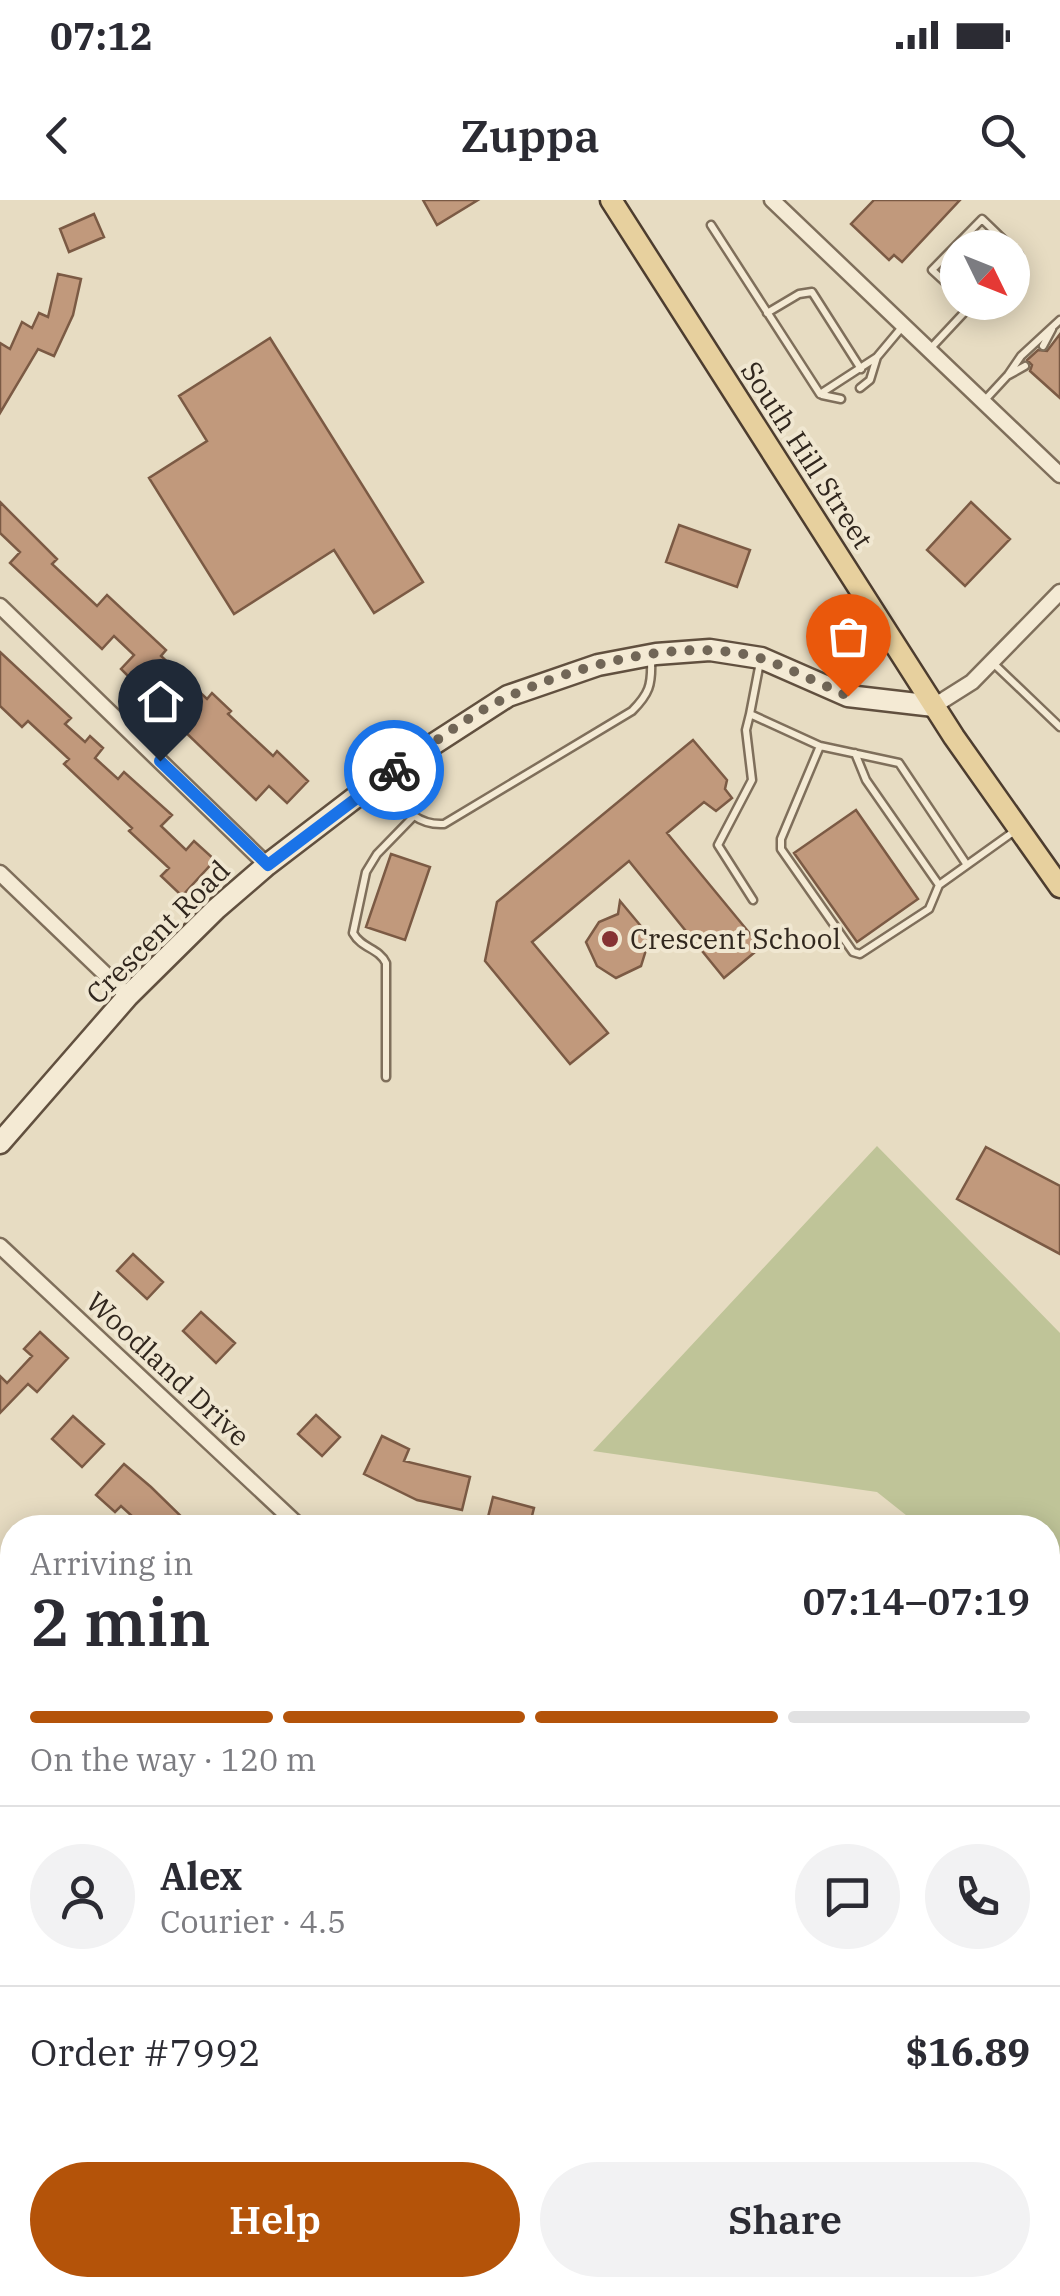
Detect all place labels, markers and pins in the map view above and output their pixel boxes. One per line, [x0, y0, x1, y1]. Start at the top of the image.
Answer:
pin [806, 594, 891, 697]
pin [118, 659, 203, 762]
place label: Crescent School [630, 920, 841, 957]
marker: Crescent School [599, 928, 621, 950]

